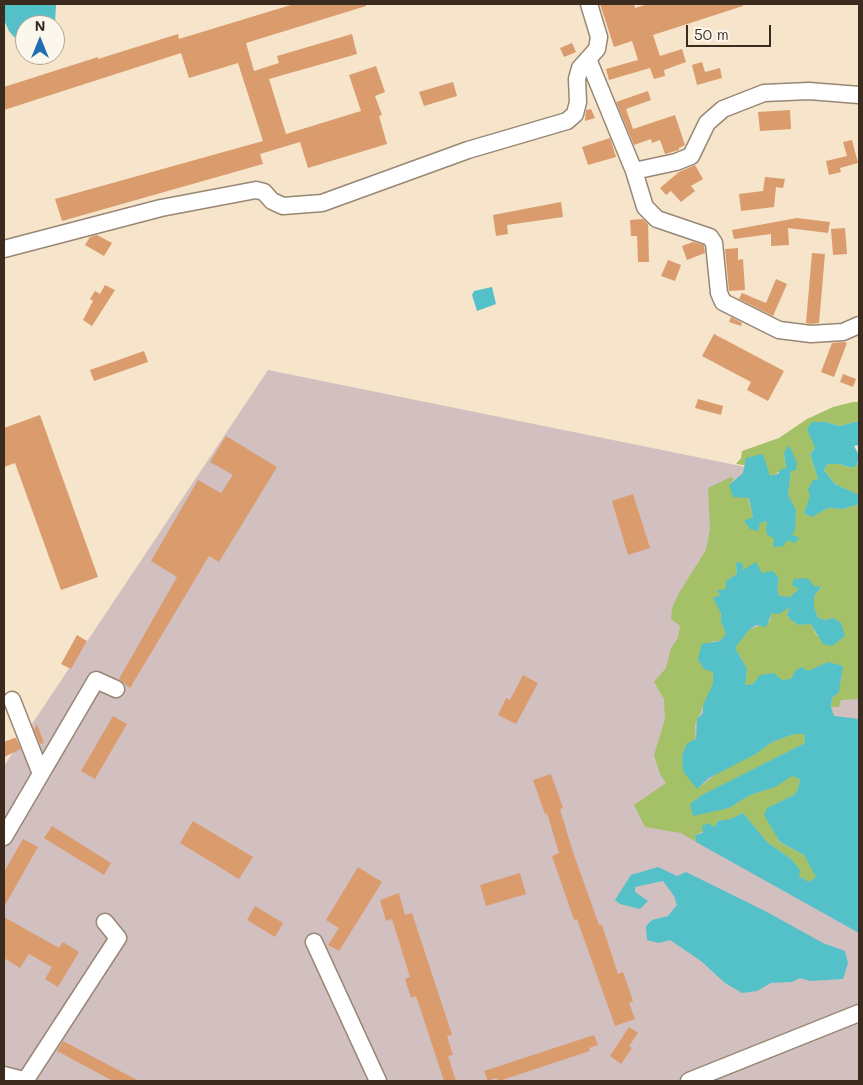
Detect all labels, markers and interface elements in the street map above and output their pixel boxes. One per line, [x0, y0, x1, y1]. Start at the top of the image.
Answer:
north arrow [15, 15, 65, 65]
scale bar [688, 15, 773, 47]
text: N [35, 16, 45, 35]
text: 50 m [694, 24, 729, 44]

